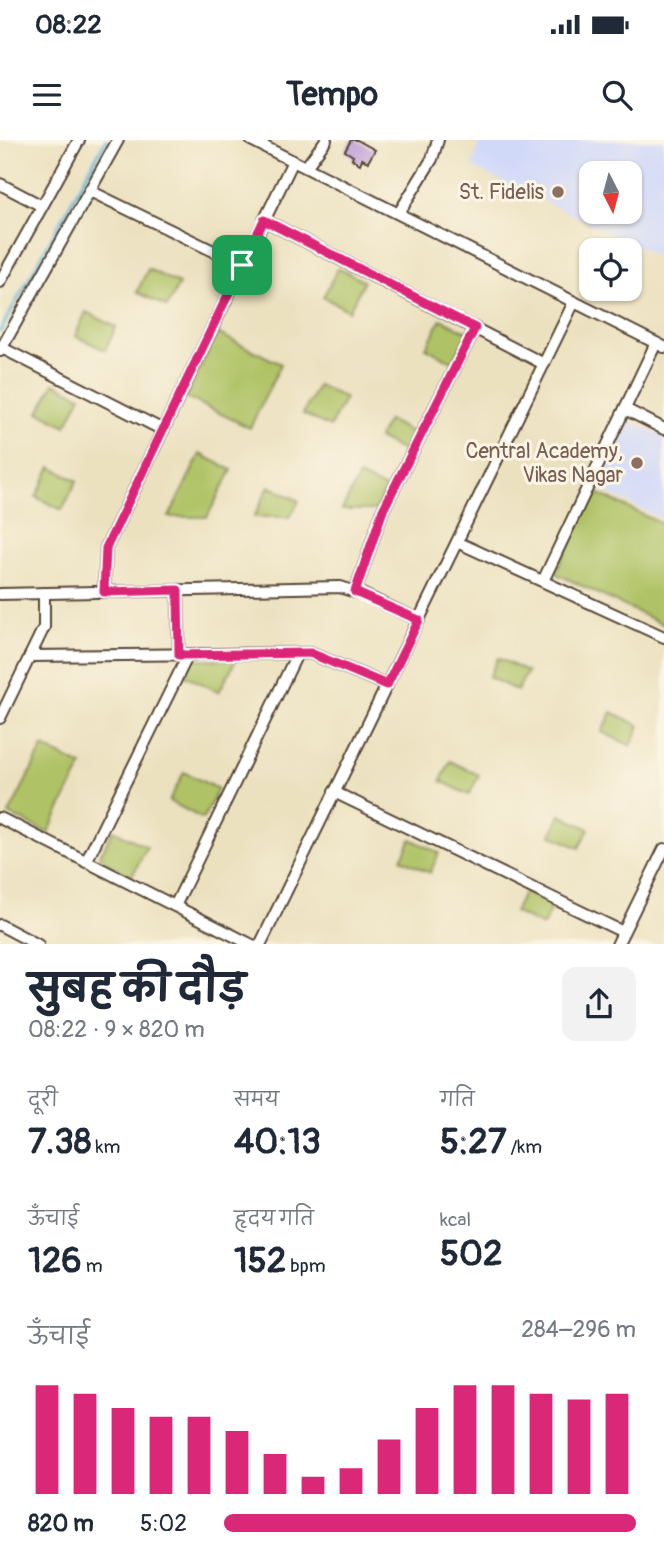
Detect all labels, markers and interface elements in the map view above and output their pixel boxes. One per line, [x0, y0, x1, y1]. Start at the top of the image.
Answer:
text: 08:22 [35, 9, 102, 41]
text: Tempo [286, 75, 378, 115]
icon: menu [28, 76, 66, 114]
icon: search [598, 76, 636, 114]
north arrow [579, 161, 642, 224]
map controls [579, 161, 642, 301]
place label: St. Fidelis [459, 179, 545, 206]
marker: St. Fidelis [550, 184, 566, 200]
pin [212, 235, 272, 295]
button: locate [579, 238, 642, 301]
icon: arrive [223, 246, 261, 284]
place label: Central Academy, Vikas Nagar [466, 438, 623, 489]
marker: Central Academy, Vikas Nagar [629, 455, 645, 471]
text: सुबह की दौड़ [28, 965, 246, 1013]
button: share [562, 967, 636, 1041]
text: 08:22 · 9 × 820 m [28, 1015, 205, 1044]
text: दूरी [28, 1088, 58, 1112]
text: समय [234, 1088, 279, 1112]
text: गति [440, 1088, 475, 1112]
text: 7.38 [28, 1120, 91, 1164]
text: 40:13 [234, 1120, 321, 1164]
text: 5:27 [440, 1120, 506, 1164]
text: km [91, 1135, 120, 1159]
text: /km [506, 1135, 542, 1159]
text: ऊँचाई [28, 1207, 79, 1231]
text: हृदय गति [234, 1207, 314, 1231]
text: kcal [440, 1208, 471, 1232]
text: 502 [440, 1232, 502, 1276]
text: 126 [28, 1239, 82, 1283]
text: 152 [234, 1239, 286, 1283]
text: m [82, 1254, 103, 1278]
text: bpm [286, 1254, 326, 1278]
text: 284–296 m [521, 1315, 636, 1344]
text: ऊँचाई [28, 1322, 90, 1351]
text: 820 m [28, 1509, 94, 1538]
text: 5:02 [140, 1509, 187, 1538]

